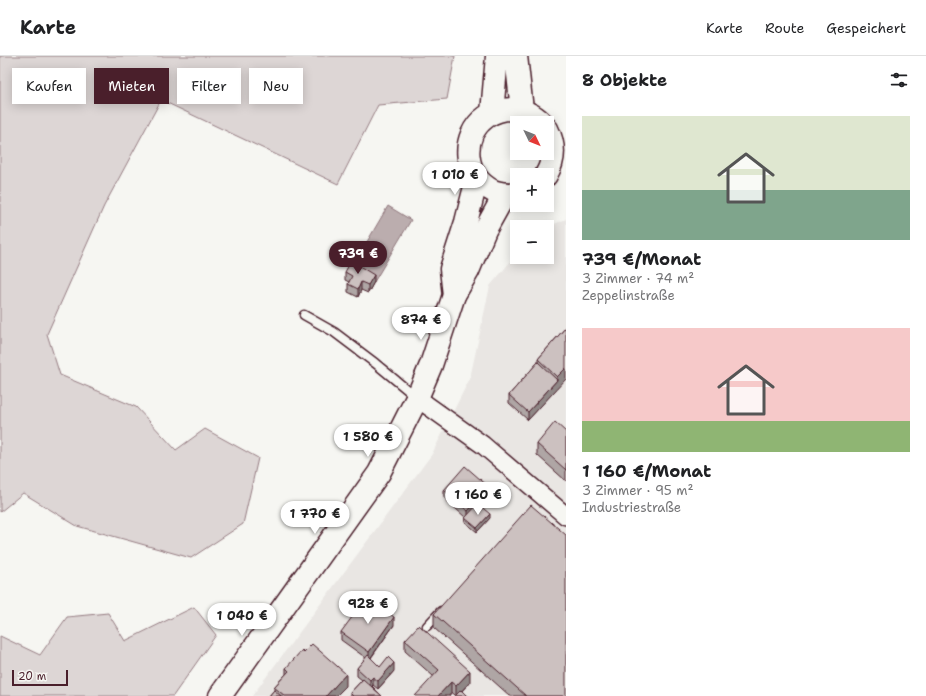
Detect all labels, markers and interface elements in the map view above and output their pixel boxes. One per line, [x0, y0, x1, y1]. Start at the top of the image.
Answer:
text: Karte [20, 15, 76, 40]
text: Karte [706, 19, 743, 37]
text: Route [765, 19, 804, 37]
text: Gespeichert [826, 19, 906, 37]
chip: Kaufen [12, 68, 86, 104]
chip: Mieten [94, 68, 169, 104]
chip: Filter [177, 68, 241, 104]
chip: Neu [249, 68, 303, 104]
text: 8 Objekte [582, 69, 667, 91]
icon: filters [888, 69, 910, 91]
north arrow [510, 116, 554, 160]
map controls [510, 116, 554, 264]
icon: home [710, 142, 782, 214]
pin: 1 010 € [418, 162, 492, 196]
text: 1 010 € [431, 166, 479, 183]
button: + [510, 168, 554, 212]
button: − [510, 220, 554, 264]
pin: 739 € [330, 241, 386, 275]
text: 739 € [338, 245, 378, 262]
text: 739 €/Monat [582, 248, 701, 270]
text: 3 Zimmer · 74 m² [582, 270, 694, 287]
text: Zeppelinstraße [582, 287, 675, 304]
pin: 874 € [393, 307, 449, 341]
text: 874 € [401, 311, 441, 328]
icon: home [710, 354, 782, 426]
pin: 1 580 € [331, 424, 405, 458]
text: 1 580 € [343, 428, 393, 445]
text: 1 160 €/Monat [582, 460, 711, 482]
pin: 1 160 € [441, 482, 515, 516]
text: 3 Zimmer · 95 m² [582, 482, 693, 499]
text: 1 160 € [454, 486, 502, 503]
text: Industriestraße [582, 499, 681, 516]
pin: 1 770 € [278, 501, 352, 535]
text: 1 770 € [290, 505, 340, 522]
pin: 928 € [340, 591, 396, 625]
text: 928 € [348, 595, 388, 612]
pin: 1 040 € [205, 603, 279, 637]
text: 1 040 € [216, 607, 268, 624]
scale bar [12, 668, 68, 687]
text: 20 m [18, 669, 46, 684]

